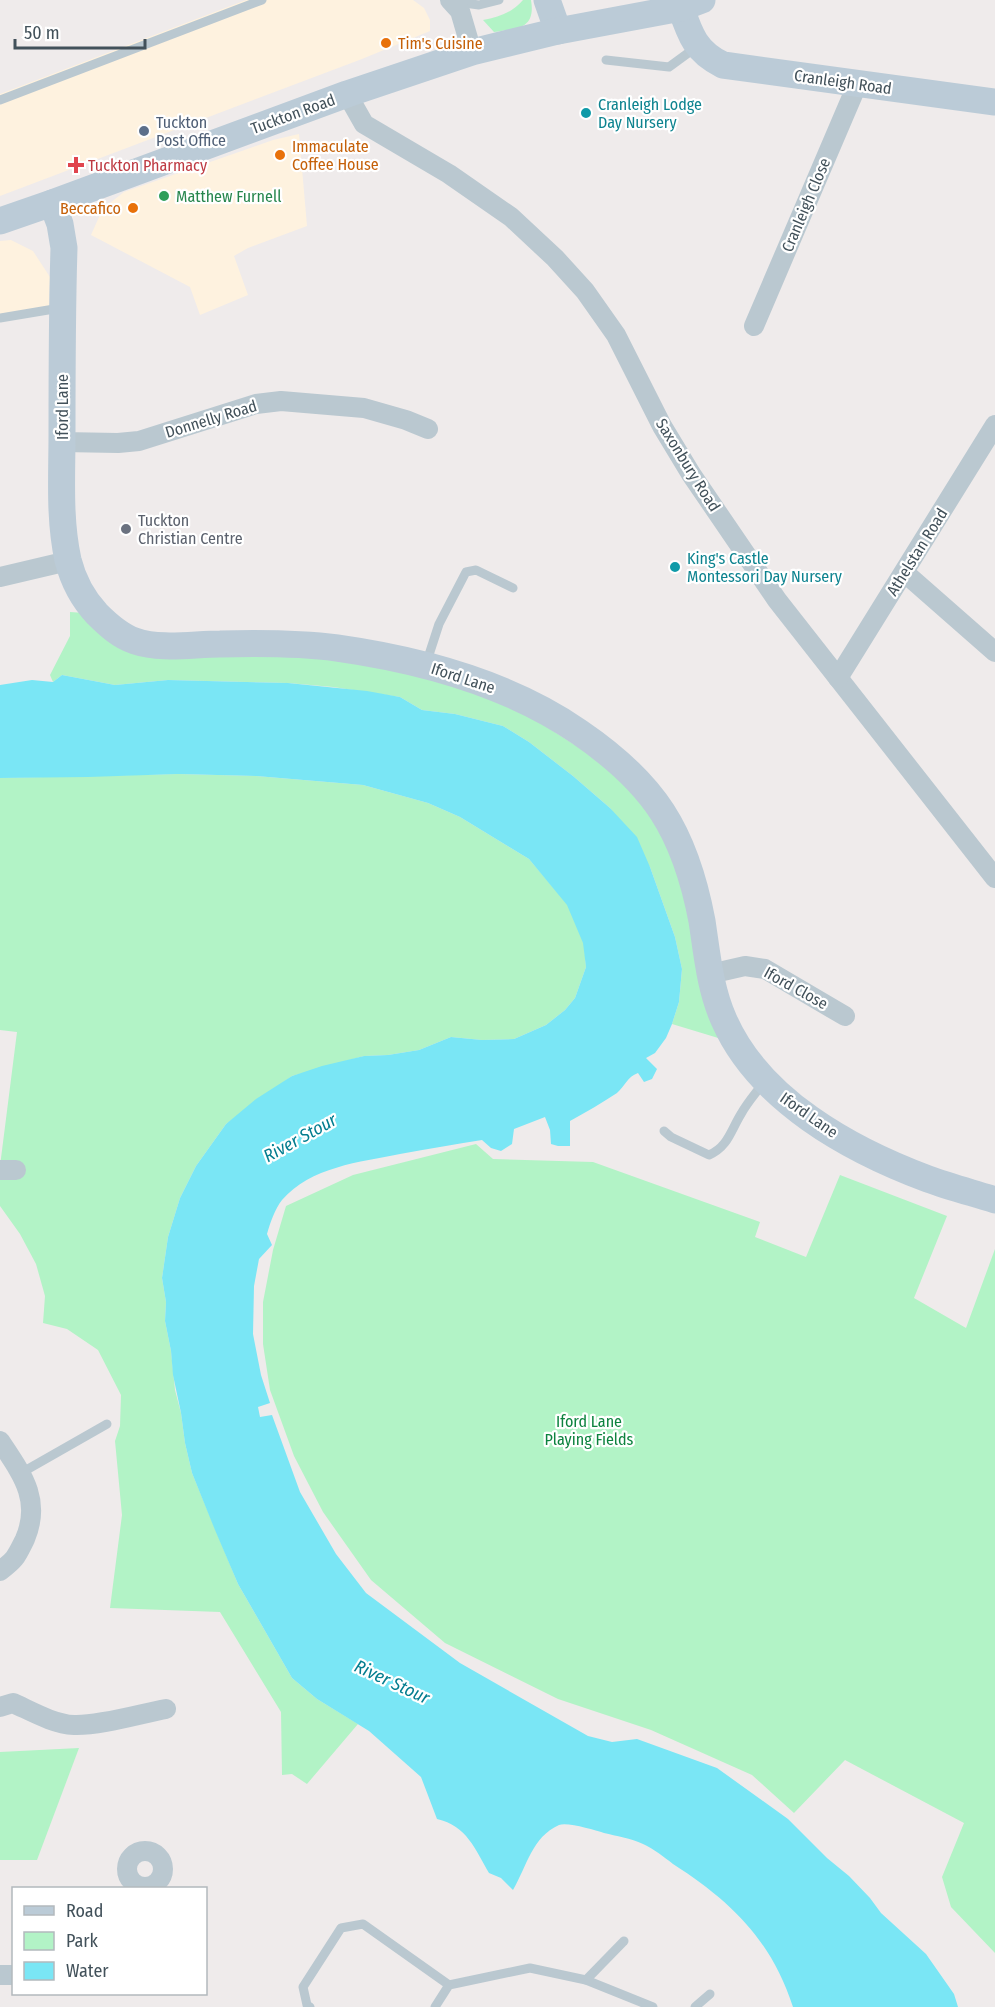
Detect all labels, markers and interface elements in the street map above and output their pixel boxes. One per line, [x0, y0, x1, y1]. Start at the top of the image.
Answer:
scale bar [15, 12, 146, 50]
text: 50 m [24, 22, 60, 44]
place label: Tim's Cuisine [398, 34, 483, 53]
marker: Tim's Cuisine [379, 36, 393, 50]
street label: Cranleigh Road [793, 66, 893, 98]
street label: Tuckton Road [248, 90, 338, 138]
place label: Cranleigh Lodge Day Nursery [598, 95, 702, 132]
marker: Cranleigh Lodge Day Nursery [579, 106, 593, 120]
place label: Tuckton Post Office [156, 113, 226, 150]
marker: Tuckton Post Office [137, 124, 151, 138]
place label: Immaculate Coffee House [292, 137, 379, 174]
marker: Immaculate Coffee House [273, 148, 287, 162]
street label: Cranleigh Close [778, 155, 834, 255]
place label: Tuckton Pharmacy [88, 156, 208, 175]
marker: Tuckton Pharmacy [69, 158, 83, 172]
place label: Matthew Furnell [176, 187, 281, 206]
marker: Matthew Furnell [157, 189, 171, 203]
place label: Beccafico [60, 199, 121, 218]
marker: Beccafico [126, 201, 140, 215]
street label: Iford Lane [53, 374, 72, 440]
street label: Donnelly Road [163, 396, 259, 442]
street label: Saxonbury Road [652, 415, 724, 515]
street label: Athelstan Road [883, 505, 951, 599]
place label: Tuckton Christian Centre [138, 511, 243, 548]
marker: Tuckton Christian Centre [119, 522, 133, 536]
place label: King's Castle Montessori Day Nursery [687, 549, 843, 586]
marker: King's Castle Montessori Day Nursery [668, 560, 682, 574]
street label: Iford Lane [429, 659, 497, 697]
street label: Iford Close [761, 963, 831, 1013]
street label: Iford Lane [777, 1088, 842, 1142]
water label: River Stour [260, 1109, 341, 1167]
park label: Iford Lane Playing Fields [545, 1412, 634, 1449]
water label: River Stour [351, 1655, 434, 1709]
legend [12, 1887, 207, 1995]
text: Road [66, 1900, 103, 1922]
text: Park [66, 1930, 99, 1952]
text: Water [66, 1960, 109, 1982]

